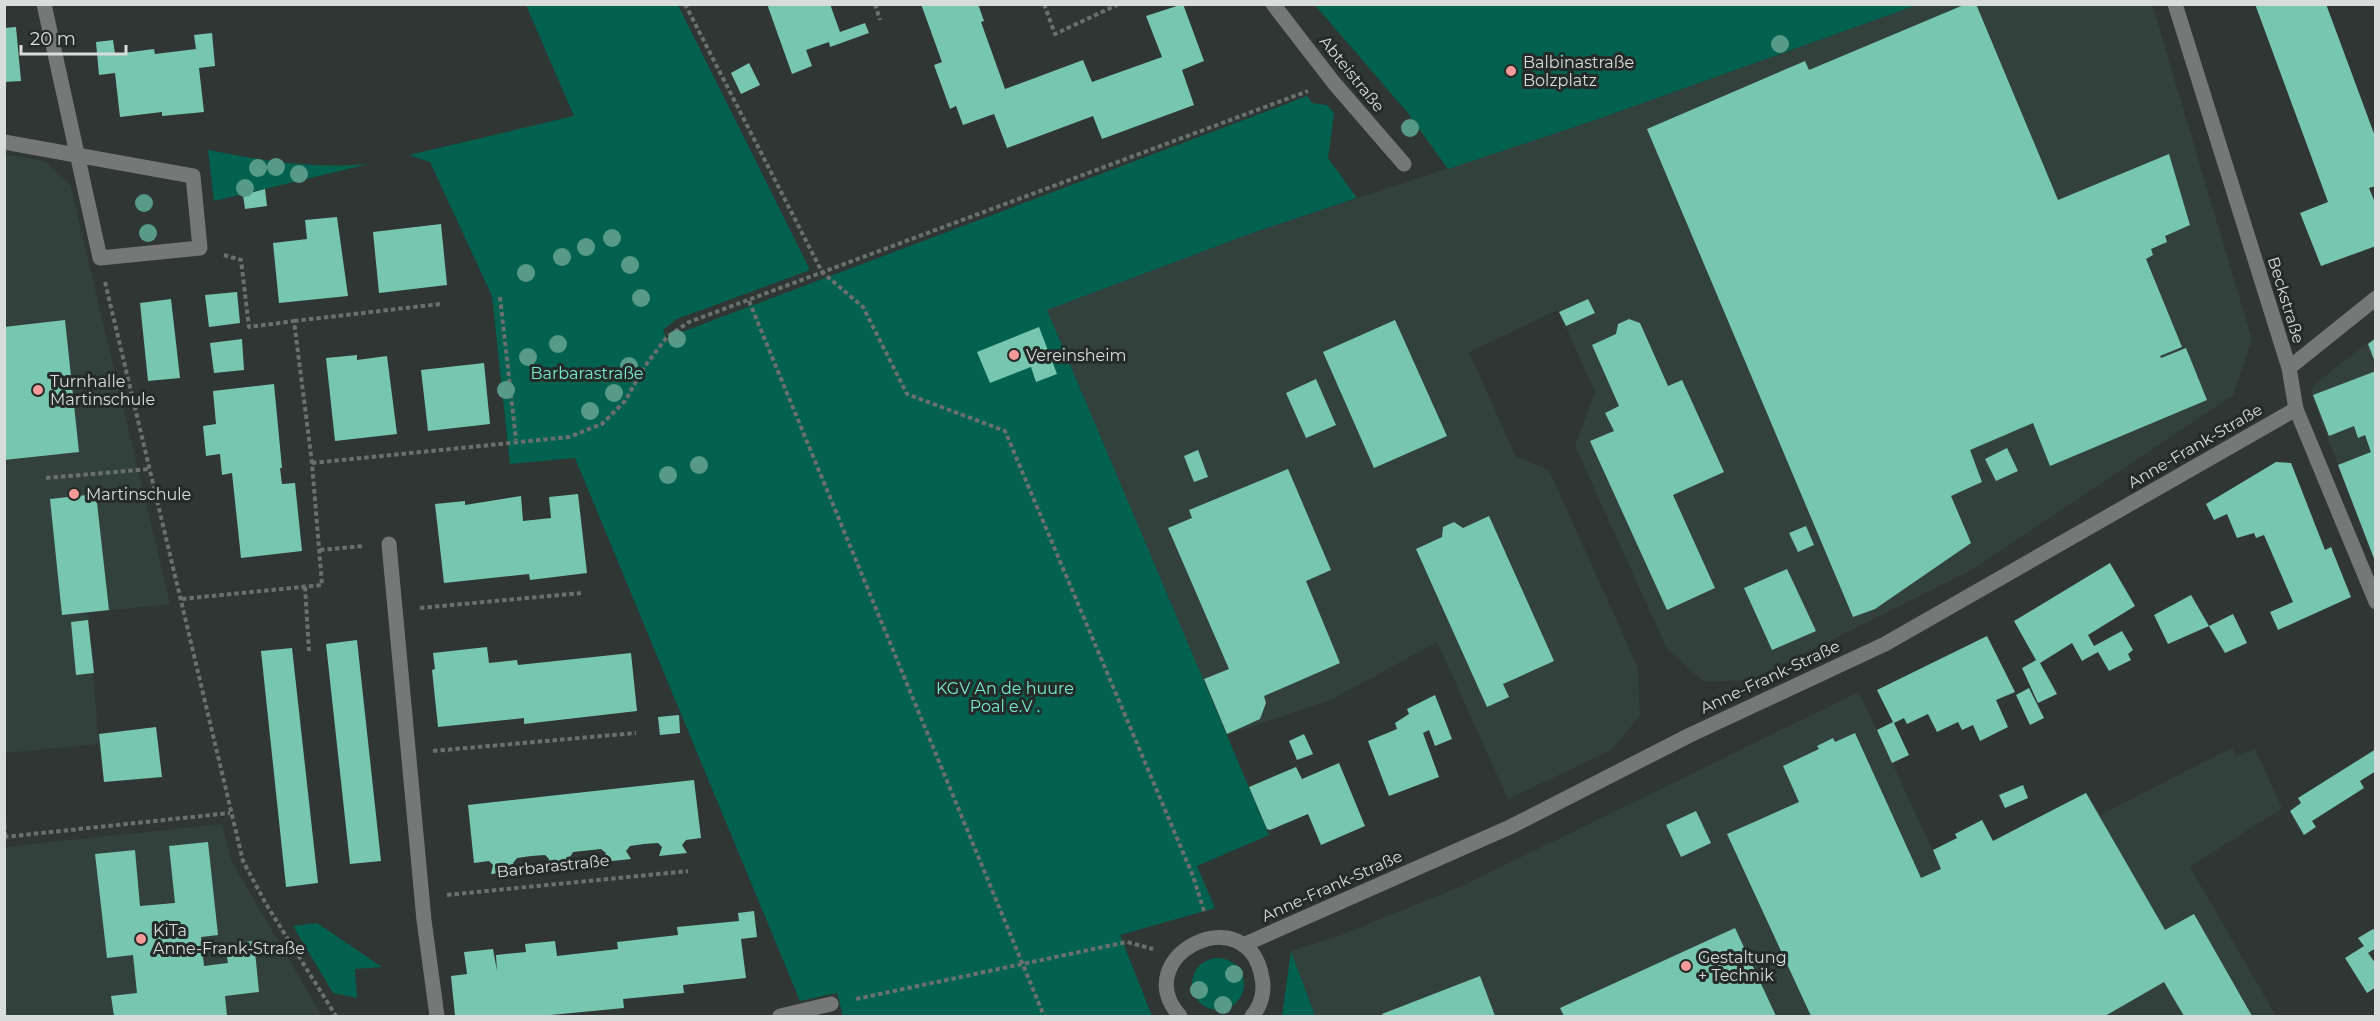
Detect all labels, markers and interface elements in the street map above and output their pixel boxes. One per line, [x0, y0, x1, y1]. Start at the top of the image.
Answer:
scale bar [21, 18, 126, 56]
text: 20 m [30, 28, 76, 50]
street label: Abteistraße [1316, 32, 1388, 116]
place label: Balbinastraße Bolzplatz [1523, 53, 1634, 90]
marker: Balbinastraße Bolzplatz [1504, 64, 1518, 78]
street label: Beckstraße [2264, 254, 2308, 346]
place label: Vereinsheim [1026, 346, 1127, 365]
marker: Vereinsheim [1007, 348, 1021, 362]
park label: Barbarastraße [530, 364, 644, 383]
place label: Turnhalle Martinschule [50, 372, 155, 409]
marker: Turnhalle Martinschule [31, 383, 45, 397]
street label: Anne-Frank-Straße [2124, 400, 2266, 492]
place label: Martinschule [86, 485, 191, 504]
marker: Martinschule [67, 487, 81, 501]
street label: Anne-Frank-Straße [1697, 636, 1843, 718]
park label: KGV An de huure Poal e.V . [936, 679, 1074, 716]
street label: Anne-Frank-Straße [1259, 846, 1405, 926]
street label: Barbarastraße [496, 851, 610, 881]
place label: KiTa Anne-Frank-Straße [153, 921, 305, 958]
marker: KiTa Anne-Frank-Straße [134, 932, 148, 946]
place label: Gestaltung + Technik [1698, 948, 1787, 985]
marker: Gestaltung + Technik [1679, 959, 1693, 973]

